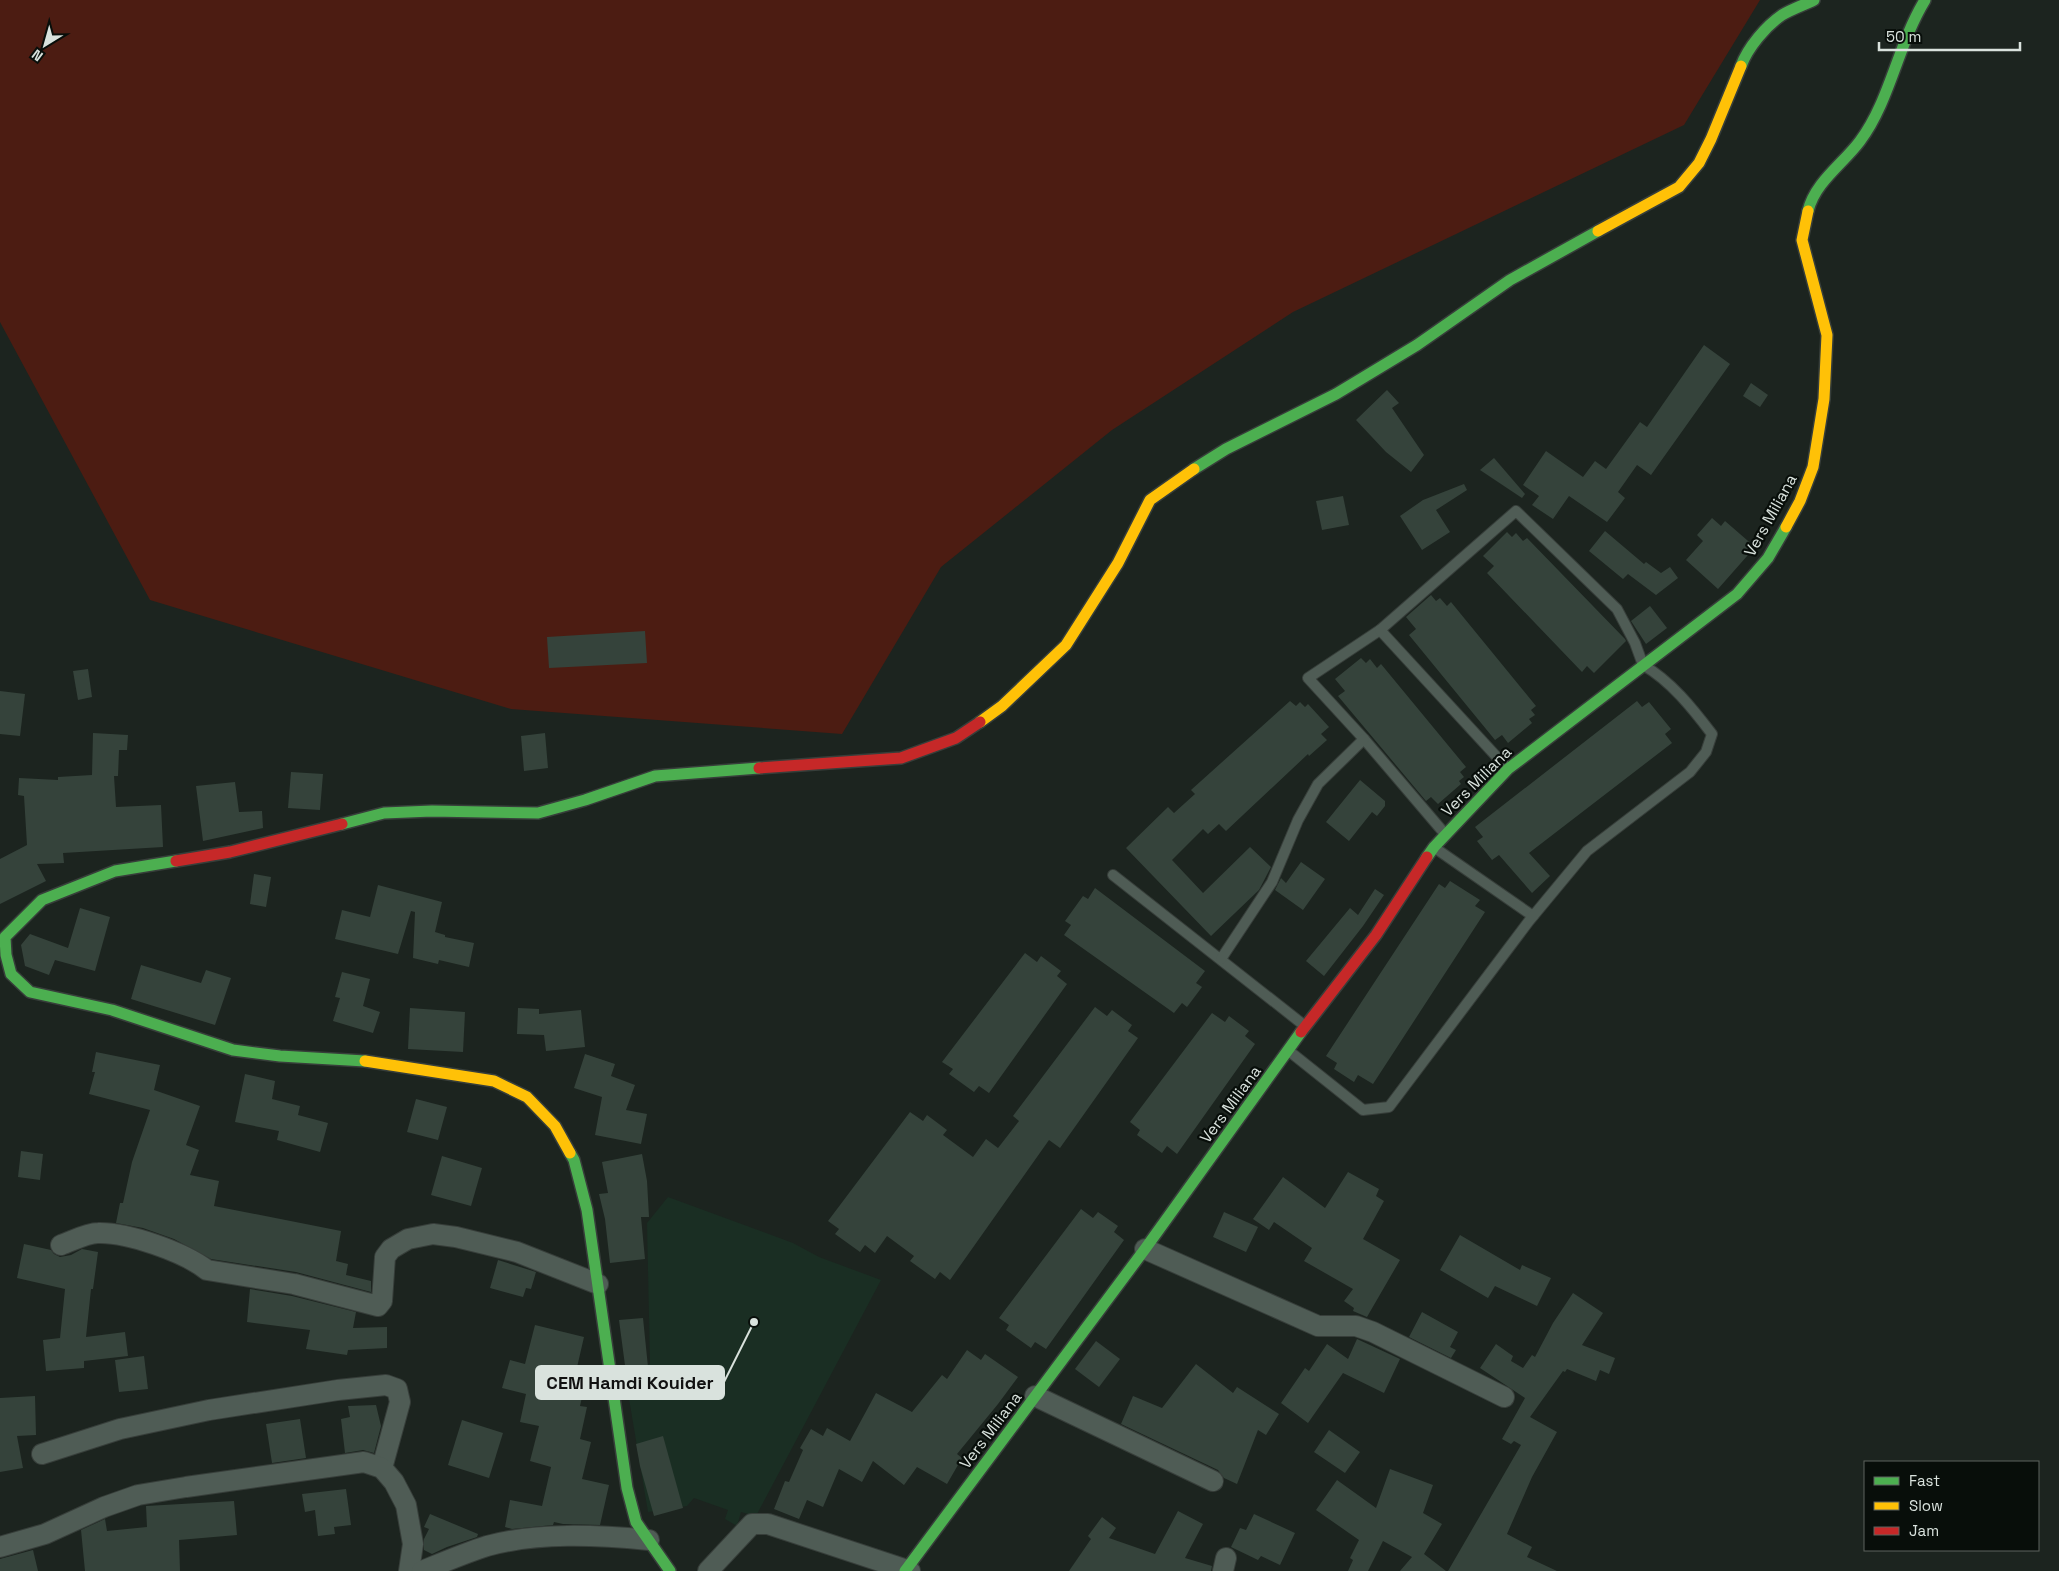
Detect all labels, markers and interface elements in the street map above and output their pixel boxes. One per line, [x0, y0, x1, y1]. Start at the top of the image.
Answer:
north arrow [20, 20, 70, 70]
scale bar [1879, 20, 2020, 52]
text: 50 m [1886, 27, 1921, 46]
text: N [28, 45, 46, 65]
street label: Vers Miliana [1739, 470, 1802, 560]
street label: Vers Miliana [1437, 742, 1516, 821]
street label: Vers Miliana [1195, 1061, 1266, 1147]
callout: CEM Hamdi Kouider [536, 1366, 724, 1399]
text: CEM Hamdi Kouider [546, 1371, 714, 1394]
street label: Vers Miliana [955, 1388, 1026, 1473]
legend [1864, 1461, 2039, 1551]
text: Fast [1909, 1471, 1940, 1490]
text: Slow [1909, 1496, 1943, 1515]
text: Jam [1909, 1521, 1939, 1540]

